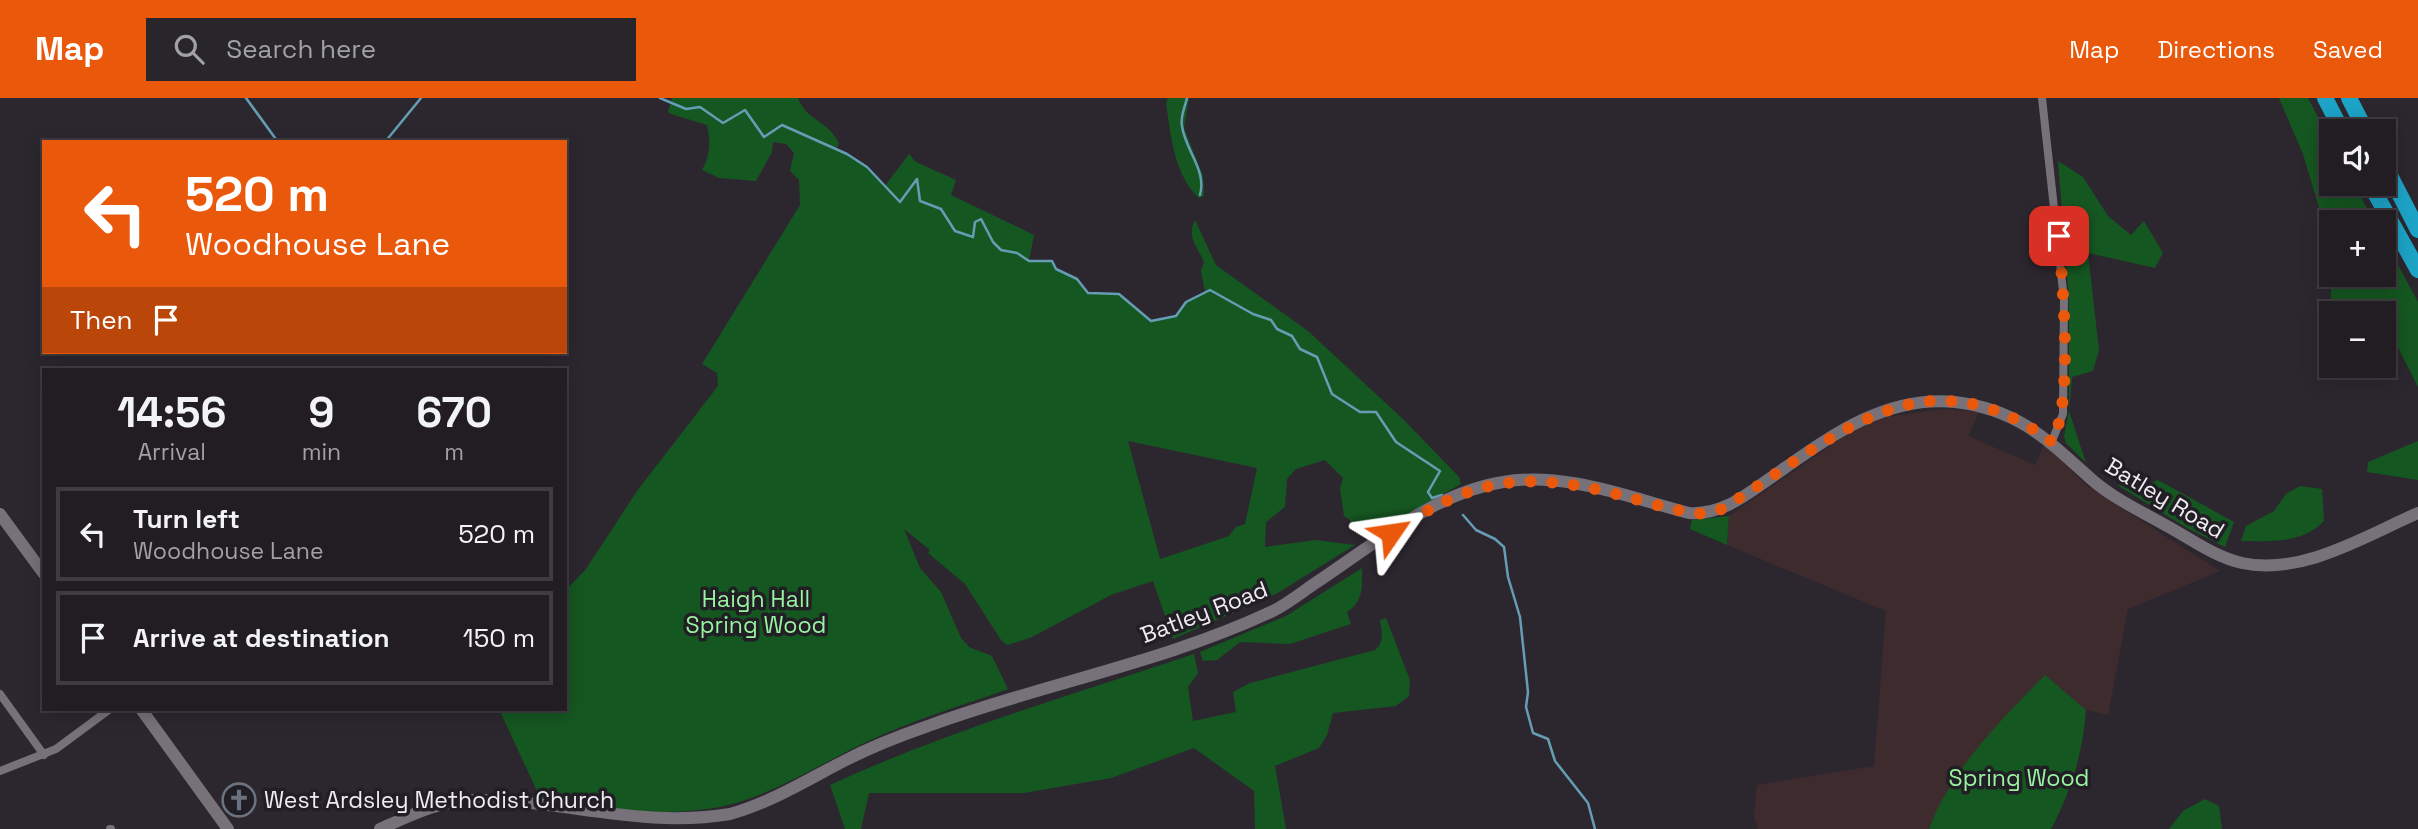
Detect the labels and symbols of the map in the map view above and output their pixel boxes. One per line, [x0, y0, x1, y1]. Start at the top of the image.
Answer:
pin [2029, 206, 2089, 266]
street label: Batley Road [2100, 451, 2230, 545]
position arrow [1354, 496, 1428, 570]
street label: Batley Road [1136, 574, 1272, 650]
park label: Haigh Hall Spring Wood [686, 584, 826, 640]
park label: Spring Wood [1949, 763, 2089, 793]
church icon: West Ardsley Methodist Church [220, 781, 258, 819]
place label: West Ardsley Methodist Church [264, 785, 614, 815]

